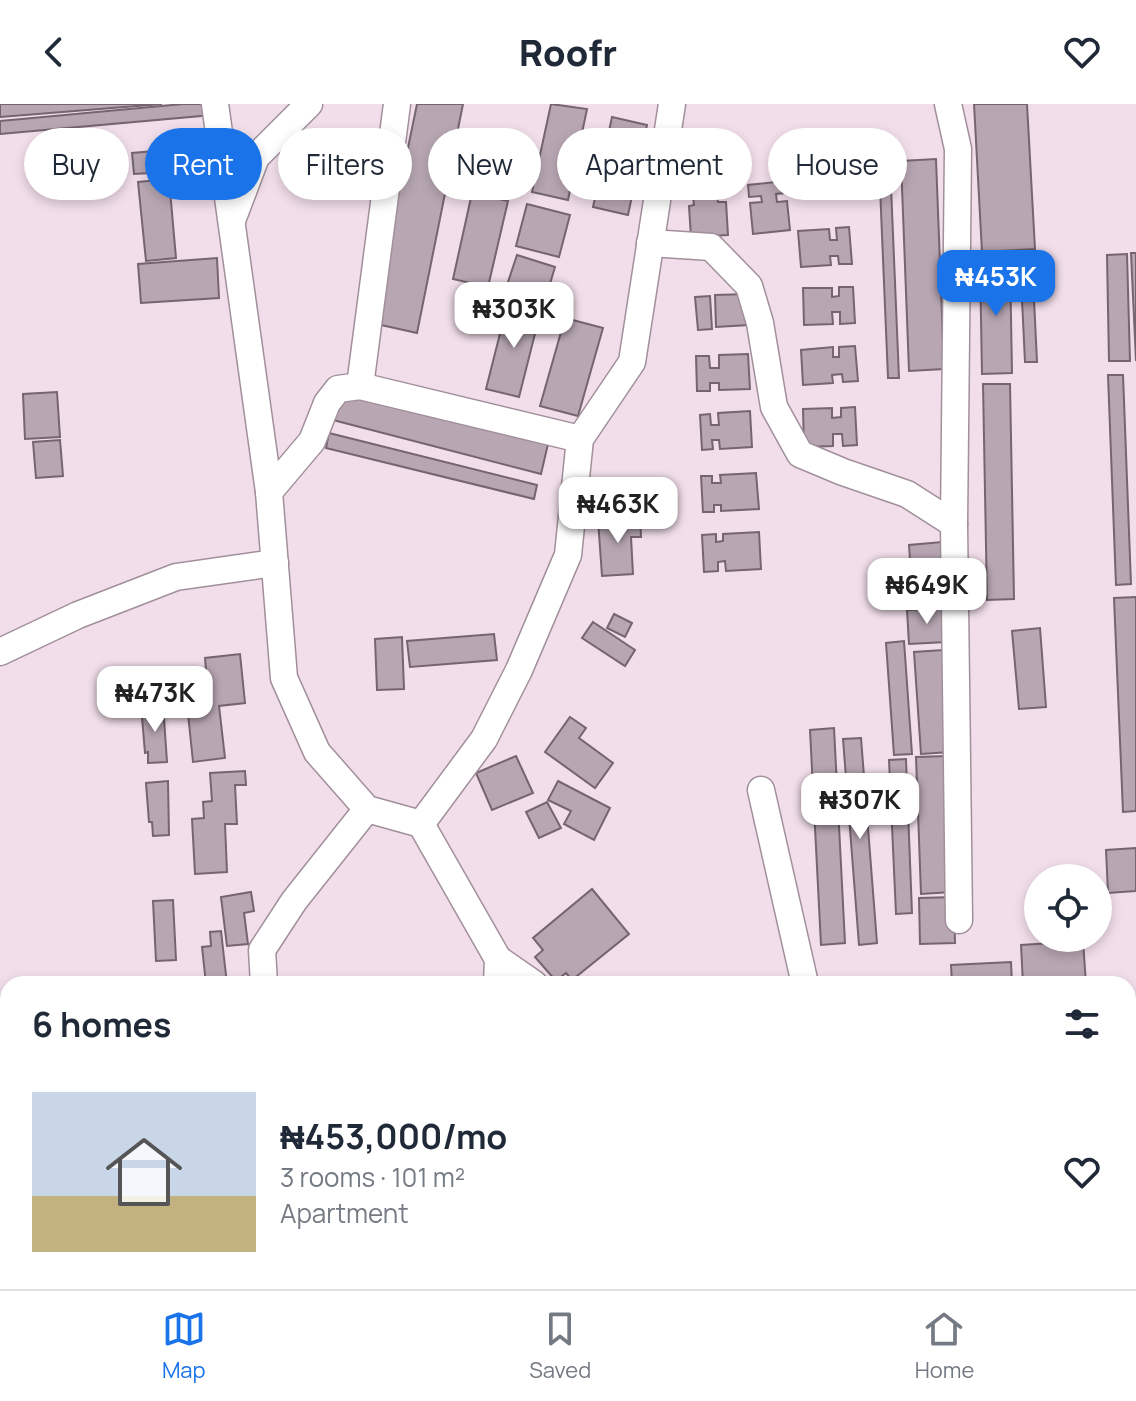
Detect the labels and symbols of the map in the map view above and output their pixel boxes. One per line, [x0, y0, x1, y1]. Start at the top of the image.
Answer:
pin: ₦453K [940, 250, 1052, 318]
pin: ₦303K [458, 282, 570, 350]
pin: ₦463K [562, 477, 674, 545]
pin: ₦649K [871, 558, 983, 626]
pin: ₦473K [99, 666, 211, 734]
pin: ₦307K [804, 773, 916, 841]

